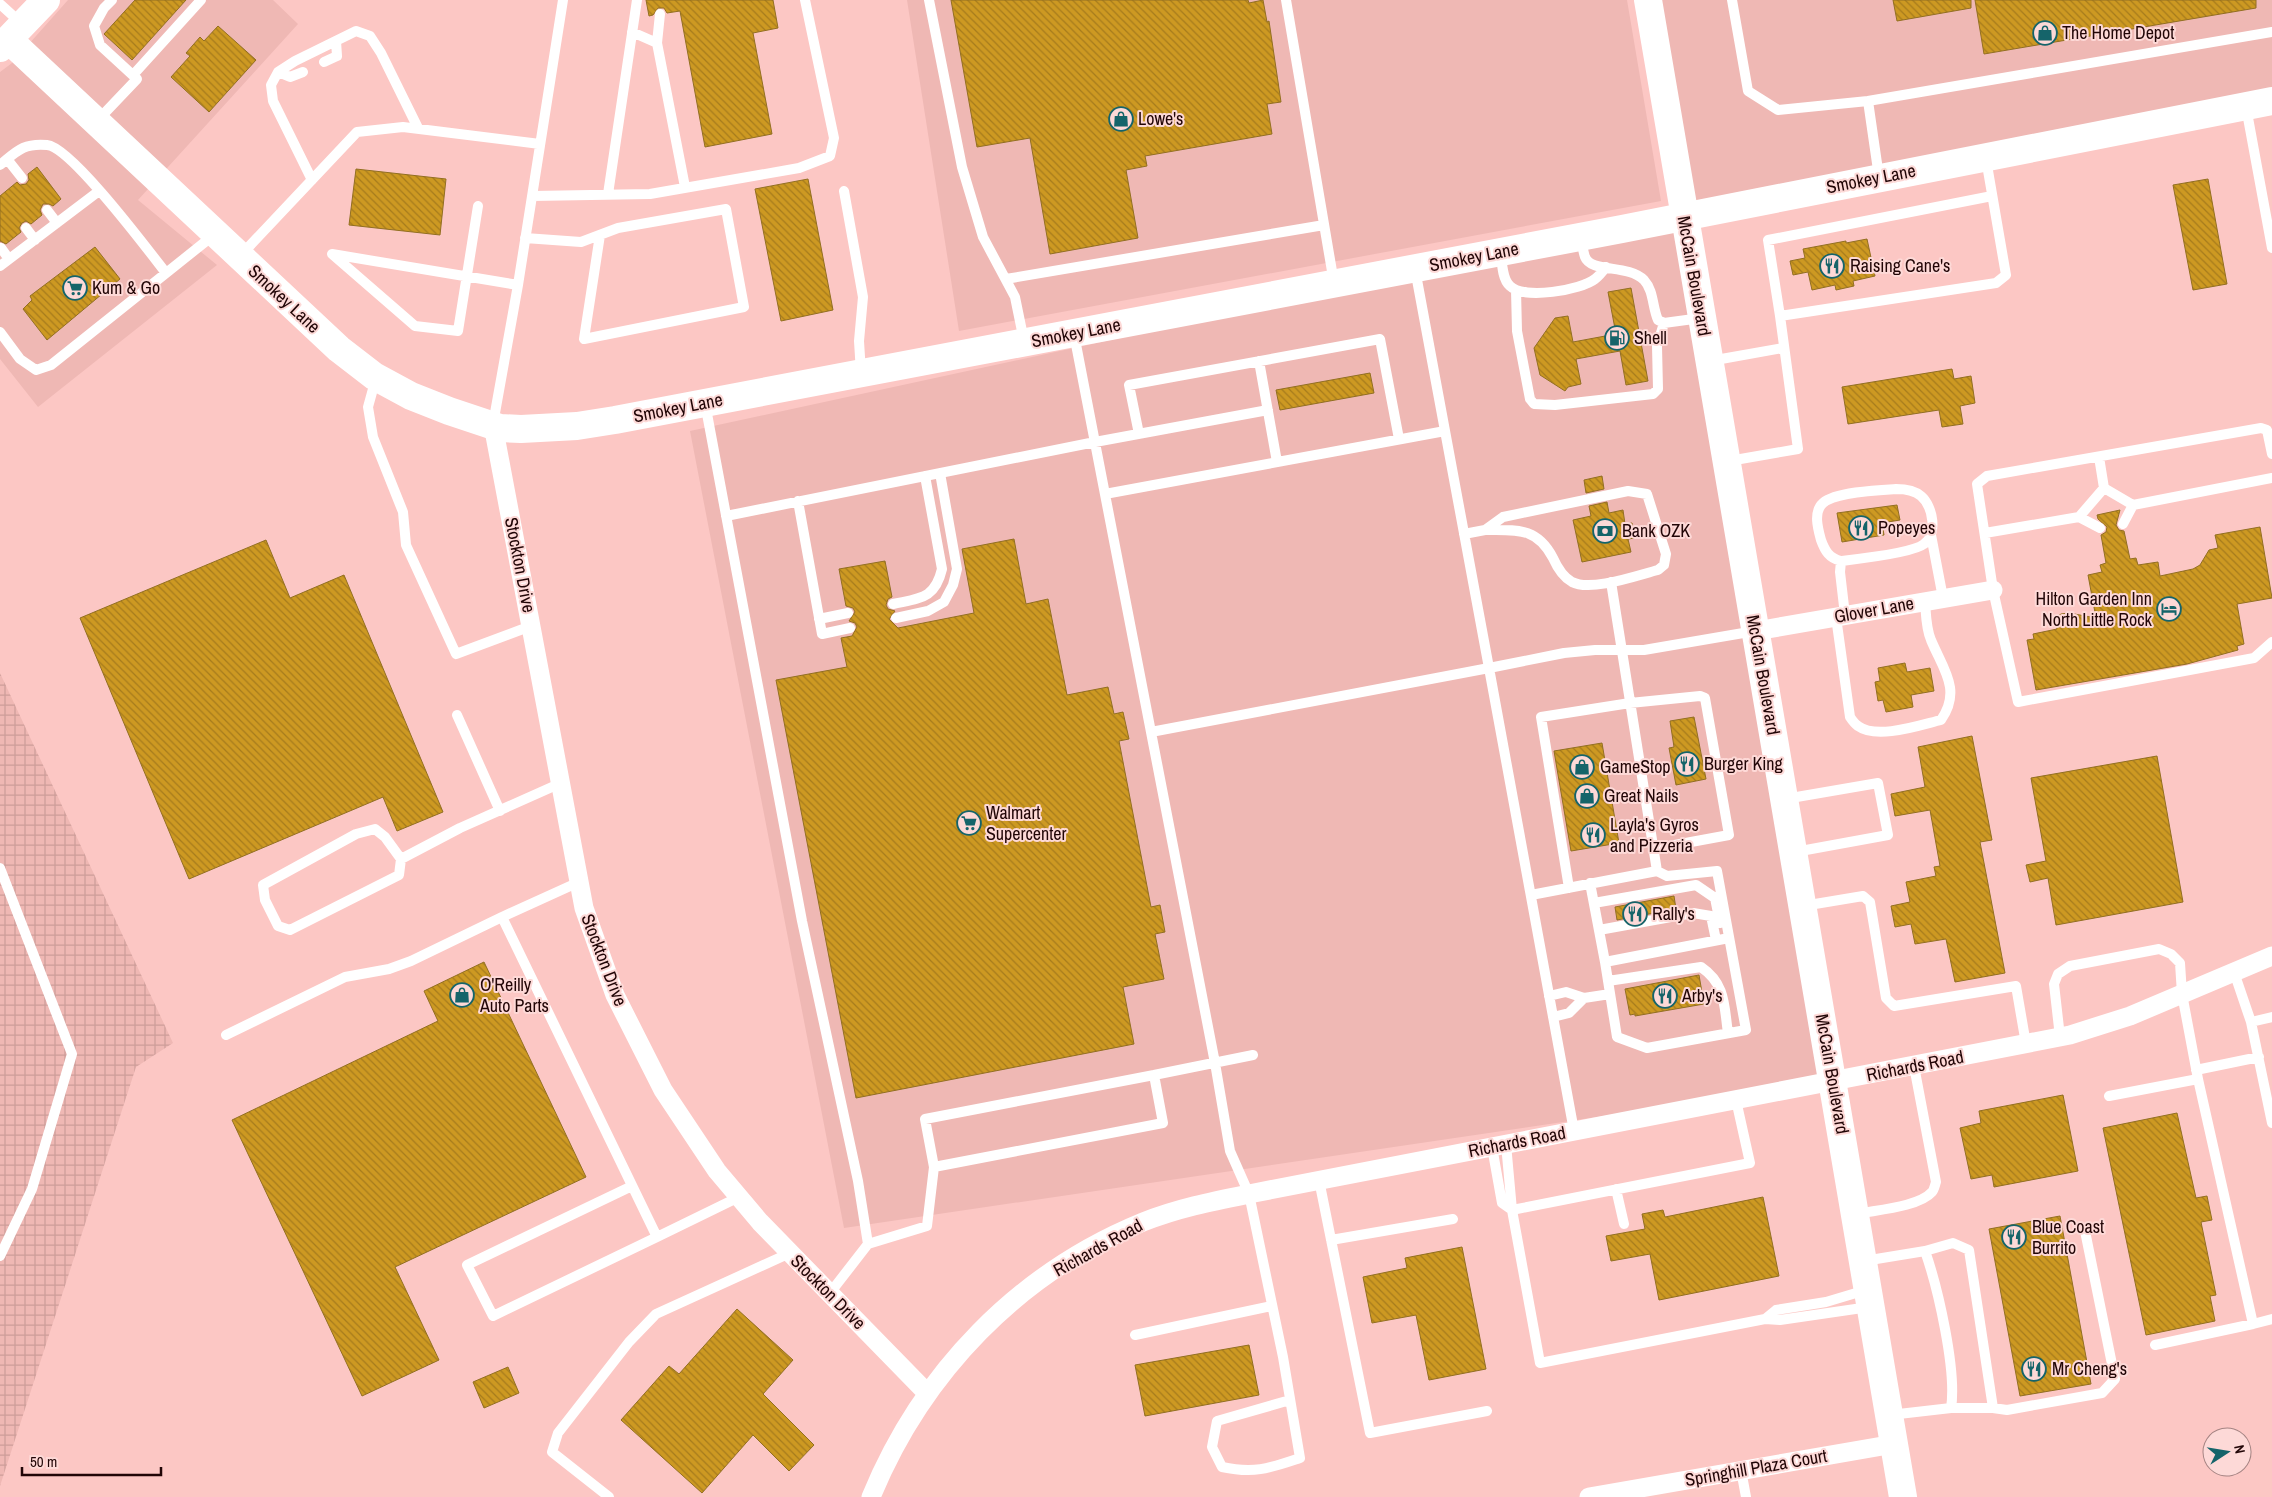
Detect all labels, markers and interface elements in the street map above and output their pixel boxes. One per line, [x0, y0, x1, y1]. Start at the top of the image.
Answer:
shop icon: The Home Depot [2032, 20, 2058, 46]
place label: The Home Depot [2062, 20, 2174, 45]
shop icon: Lowe's [1108, 106, 1134, 132]
place label: Lowe's [1138, 106, 1184, 131]
street label: Smokey Lane [1824, 158, 1918, 199]
street label: McCain Boulevard [1672, 214, 1717, 338]
street label: Smokey Lane [1427, 236, 1521, 277]
restaurant icon: Raising Cane's [1819, 253, 1845, 279]
place label: Raising Cane's [1850, 253, 1950, 278]
street label: Smokey Lane [243, 259, 326, 339]
supermarket icon: Kum & Go [62, 275, 88, 301]
place label: Kum & Go [92, 275, 160, 300]
street label: Smokey Lane [1029, 312, 1123, 353]
fuel station icon: Shell [1604, 325, 1630, 351]
place label: Shell [1634, 325, 1667, 350]
street label: Smokey Lane [631, 387, 725, 428]
street label: Stockton Drive [499, 515, 542, 615]
restaurant icon: Popeyes [1848, 515, 1874, 541]
place label: Popeyes [1878, 515, 1935, 540]
bank icon: Bank OZK [1592, 518, 1618, 544]
place label: Bank OZK [1622, 518, 1690, 543]
place label: Hilton Garden Inn North Little Rock [2035, 586, 2153, 632]
street label: Glover Lane [1832, 590, 1916, 629]
hotel icon: Hilton Garden Inn North Little Rock [2156, 596, 2182, 622]
street label: McCain Boulevard [1741, 613, 1786, 737]
restaurant icon: Burger King [1674, 751, 1700, 777]
place label: Burger King [1704, 751, 1784, 776]
shop icon: GameStop [1569, 754, 1595, 780]
place label: GameStop [1600, 754, 1671, 779]
shop icon: Great Nails [1574, 783, 1600, 809]
place label: Great Nails [1604, 783, 1679, 808]
place label: Walmart Supercenter [986, 800, 1066, 846]
supermarket icon: Walmart Supercenter [956, 810, 982, 836]
place label: Layla's Gyros and Pizzeria [1610, 812, 1699, 858]
restaurant icon: Layla's Gyros and Pizzeria [1580, 822, 1606, 848]
restaurant icon: Rally's [1622, 901, 1648, 927]
place label: Rally's [1652, 901, 1695, 926]
street label: Stockton Drive [575, 910, 633, 1009]
place label: O'Reilly Auto Parts [479, 972, 549, 1018]
shop icon: O'Reilly Auto Parts [449, 982, 475, 1008]
restaurant icon: Arby's [1652, 983, 1678, 1009]
place label: Arby's [1681, 983, 1723, 1008]
street label: McCain Boulevard [1810, 1012, 1855, 1136]
street label: Richards Road [1864, 1044, 1966, 1087]
street label: Richards Road [1466, 1120, 1568, 1163]
street label: Richards Road [1049, 1213, 1147, 1282]
place label: Blue Coast Burrito [2032, 1214, 2104, 1260]
restaurant icon: Blue Coast Burrito [2001, 1224, 2027, 1250]
street label: Stockton Drive [785, 1249, 871, 1335]
restaurant icon: Mr Cheng's [2021, 1356, 2047, 1382]
place label: Mr Cheng's [2052, 1356, 2127, 1381]
north arrow [2202, 1427, 2252, 1477]
street label: Springhill Plaza Court [1683, 1443, 1829, 1492]
text: N [2230, 1443, 2249, 1455]
scale bar [22, 1444, 161, 1476]
text: 50 m [30, 1451, 57, 1472]

